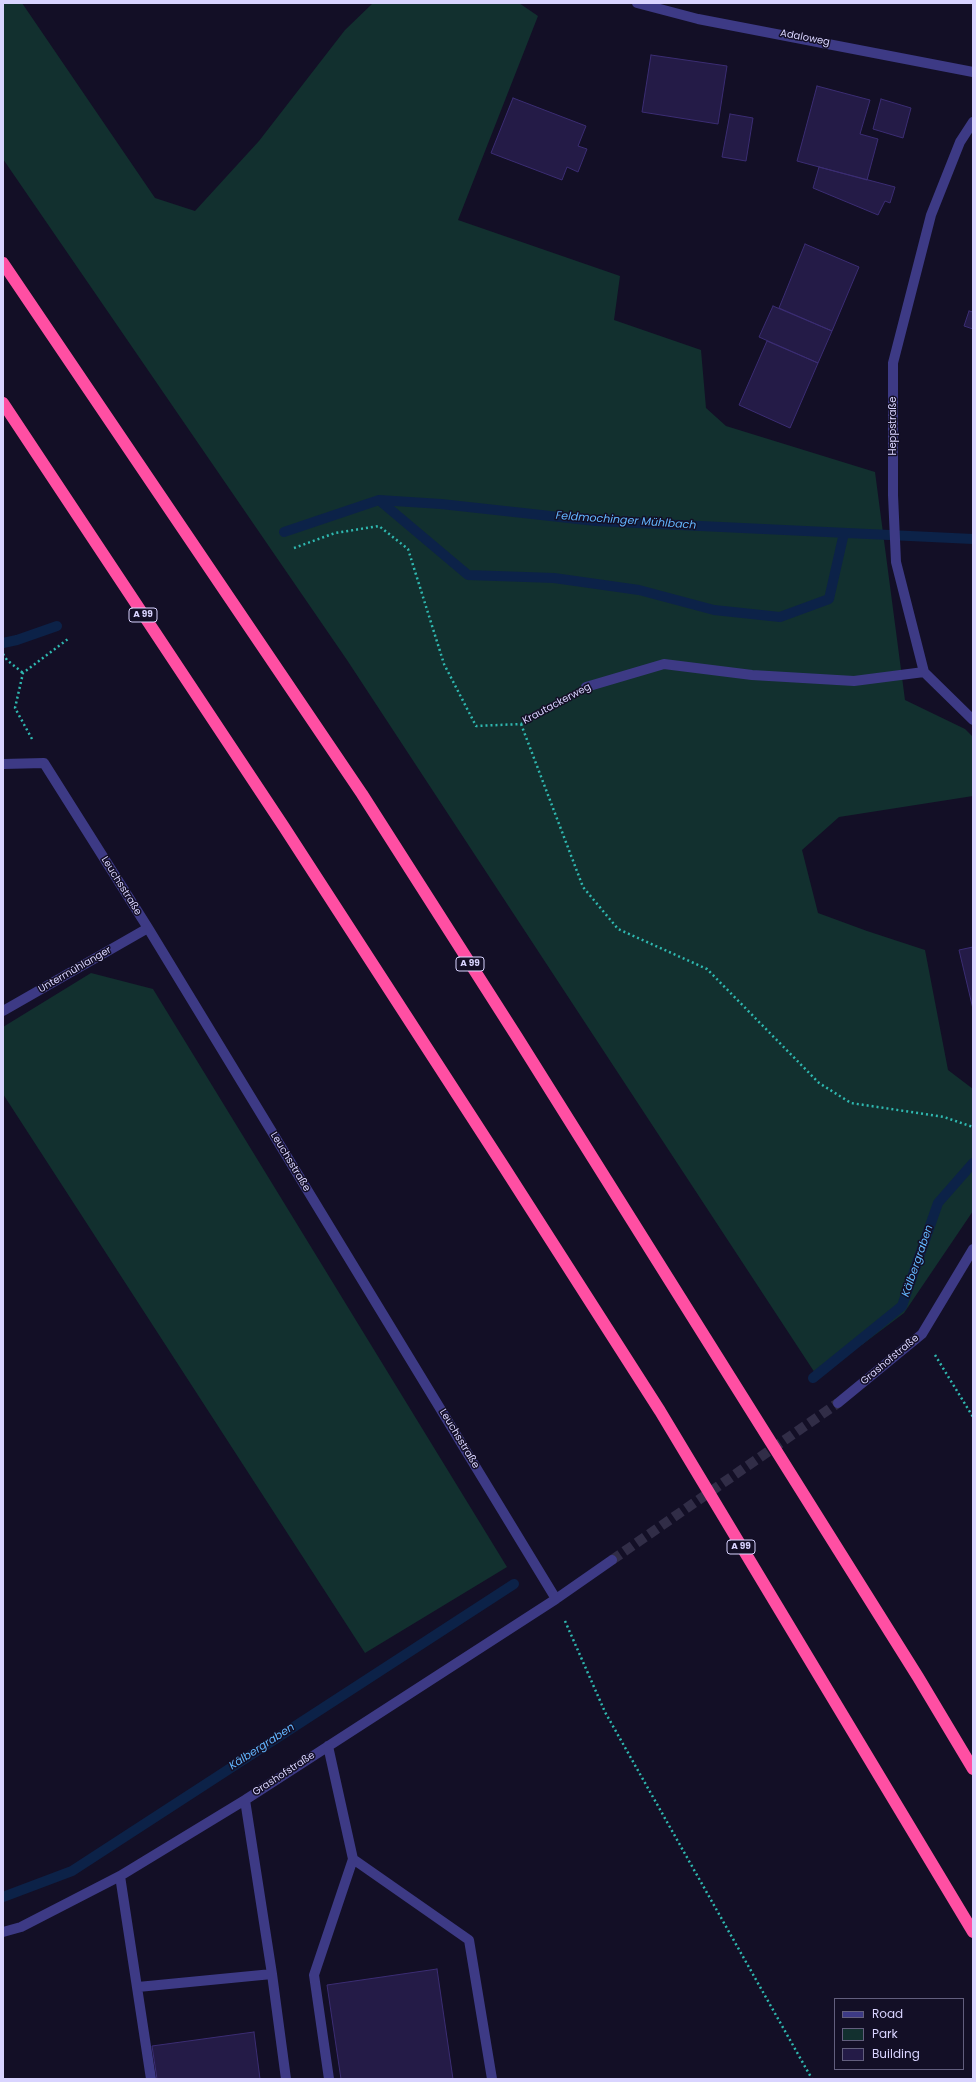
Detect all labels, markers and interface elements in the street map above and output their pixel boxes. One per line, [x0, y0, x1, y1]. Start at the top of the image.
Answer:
street label: Adaloweg [779, 27, 831, 49]
street label: Heppstraße [887, 397, 899, 455]
water label: Feldmochinger Mühlbach [555, 510, 697, 532]
road number: A 99 [129, 608, 157, 622]
street label: Krautackerweg [521, 681, 593, 727]
street label: Leuchsstraße [98, 854, 144, 918]
street label: Untermühlanger [36, 944, 114, 996]
road number: A 99 [456, 957, 484, 971]
street label: Leuchsstraße [268, 1130, 312, 1194]
water label: Kälbergraben [899, 1223, 937, 1299]
street label: Grashofstraße [859, 1332, 921, 1388]
street label: Leuchsstraße [437, 1407, 481, 1471]
road number: A 99 [727, 1540, 755, 1554]
water label: Kälbergraben [227, 1721, 297, 1773]
street label: Grashofstraße [251, 1749, 317, 1799]
legend [834, 1998, 964, 2070]
text: Road [872, 2005, 903, 2022]
text: Park [872, 2025, 898, 2042]
text: Building [872, 2045, 920, 2062]

